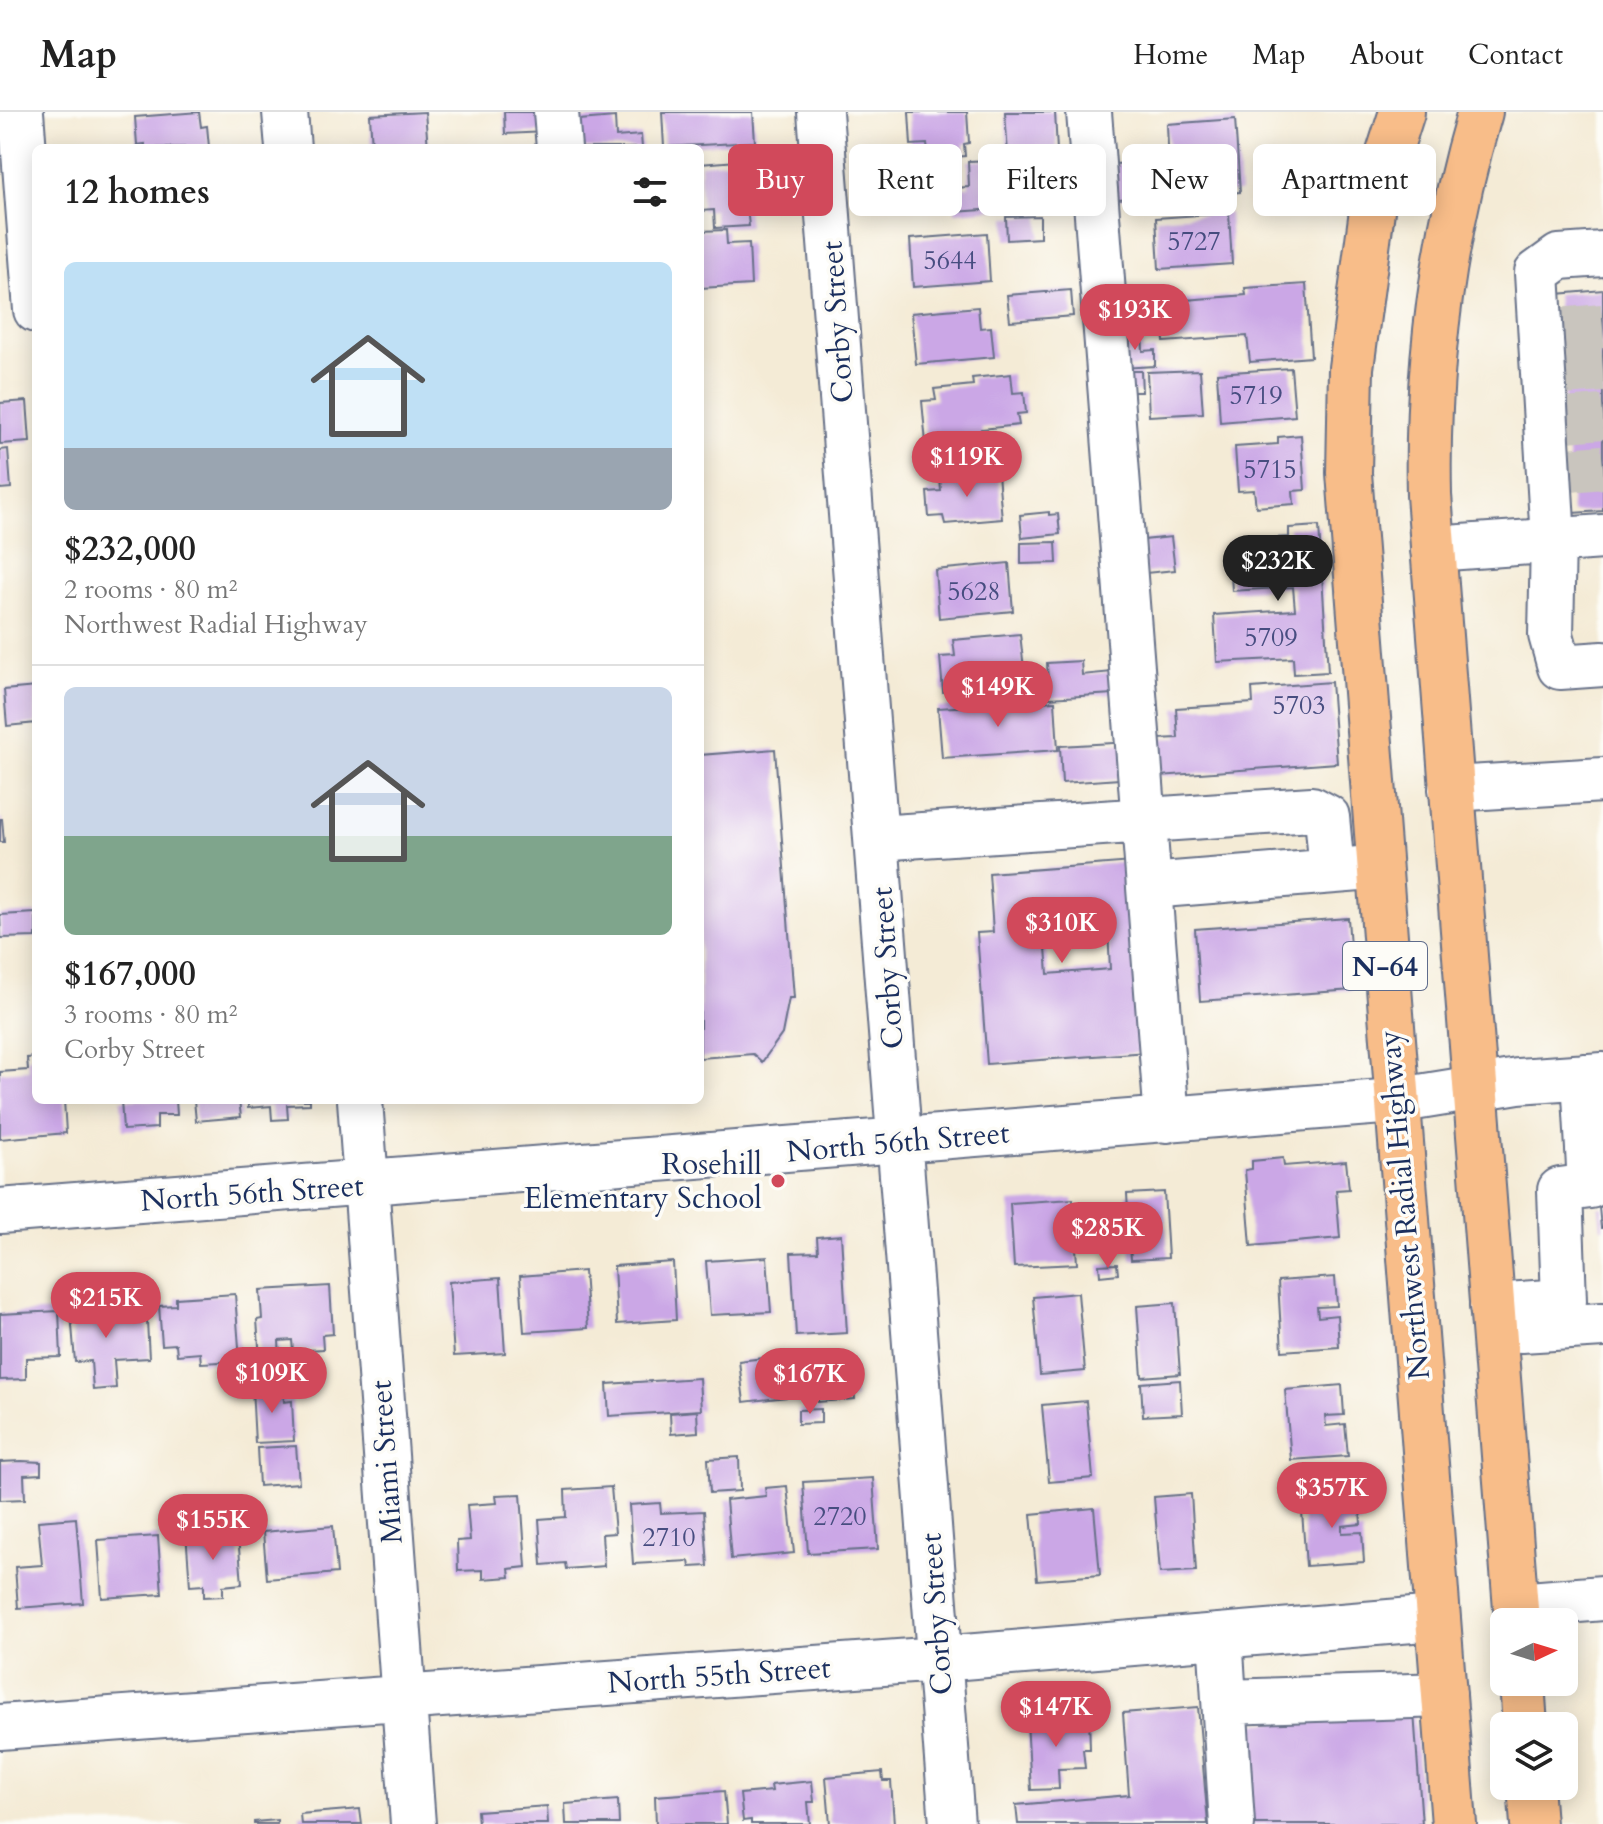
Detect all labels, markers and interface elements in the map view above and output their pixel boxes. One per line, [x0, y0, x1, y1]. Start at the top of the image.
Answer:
text: Map [40, 29, 117, 81]
text: Home [1133, 36, 1208, 74]
text: Map [1252, 36, 1306, 74]
text: About [1350, 36, 1424, 74]
text: Contact [1468, 36, 1563, 74]
chip: Buy [728, 144, 833, 216]
chip: Rent [849, 144, 962, 216]
chip: Filters [978, 144, 1106, 216]
chip: New [1122, 144, 1237, 216]
chip: Apartment [1253, 144, 1436, 216]
text: 12 homes [64, 169, 210, 215]
icon: filters [628, 170, 672, 214]
house number: 5727 [1167, 224, 1221, 259]
street label: Corby Street [811, 239, 864, 404]
house number: 5644 [923, 243, 977, 278]
pin: $193K [1079, 284, 1191, 352]
text: $193K [1098, 292, 1172, 327]
icon: home [296, 314, 440, 458]
house number: 5719 [1229, 378, 1283, 413]
pin: $119K [911, 431, 1023, 499]
text: $119K [930, 439, 1004, 474]
house number: 5715 [1243, 452, 1297, 487]
text: $232,000 [64, 526, 196, 572]
pin: $232K [1222, 535, 1334, 603]
text: $232K [1241, 543, 1315, 578]
text: 2 rooms · 80 m² [64, 572, 237, 607]
house number: 5628 [947, 574, 1001, 609]
text: Northwest Radial Highway [64, 607, 368, 642]
house number: 5709 [1244, 620, 1298, 655]
pin: $149K [942, 661, 1054, 729]
text: $149K [961, 669, 1035, 704]
house number: 5703 [1272, 688, 1326, 723]
icon: home [296, 739, 440, 883]
street label: Corby Street [861, 885, 914, 1050]
pin: $310K [1006, 897, 1118, 965]
text: $310K [1025, 905, 1099, 940]
road number: N-64 [1343, 942, 1427, 990]
text: $167,000 [64, 951, 196, 997]
text: 3 rooms · 80 m² [64, 997, 237, 1032]
street label: Northwest Radial Highway [1369, 1028, 1440, 1381]
text: Corby Street [64, 1032, 205, 1067]
street label: North 56th Street [785, 1112, 1012, 1173]
place label: Rosehill Elementary School [524, 1144, 762, 1219]
street label: North 56th Street [139, 1165, 366, 1222]
marker: Rosehill Elementary School [769, 1172, 787, 1190]
pin: $285K [1052, 1202, 1164, 1270]
text: $285K [1071, 1210, 1145, 1245]
pin: $215K [50, 1272, 162, 1340]
text: $215K [69, 1280, 143, 1315]
pin: $109K [216, 1347, 328, 1415]
pin: $167K [754, 1348, 866, 1416]
text: $109K [235, 1355, 309, 1390]
text: $167K [773, 1356, 847, 1391]
street label: Miami Street [360, 1378, 413, 1545]
pin: $357K [1276, 1462, 1388, 1530]
text: $357K [1295, 1470, 1369, 1505]
pin: $155K [157, 1494, 269, 1562]
house number: 2720 [813, 1499, 867, 1534]
text: $155K [176, 1502, 250, 1537]
house number: 2710 [642, 1520, 696, 1555]
street label: Corby Street [910, 1531, 963, 1696]
north arrow [1490, 1608, 1578, 1696]
map controls [1490, 1608, 1578, 1800]
street label: North 55th Street [606, 1647, 833, 1704]
pin: $147K [1000, 1681, 1112, 1749]
text: $147K [1019, 1689, 1093, 1724]
button: layers [1490, 1712, 1578, 1800]

